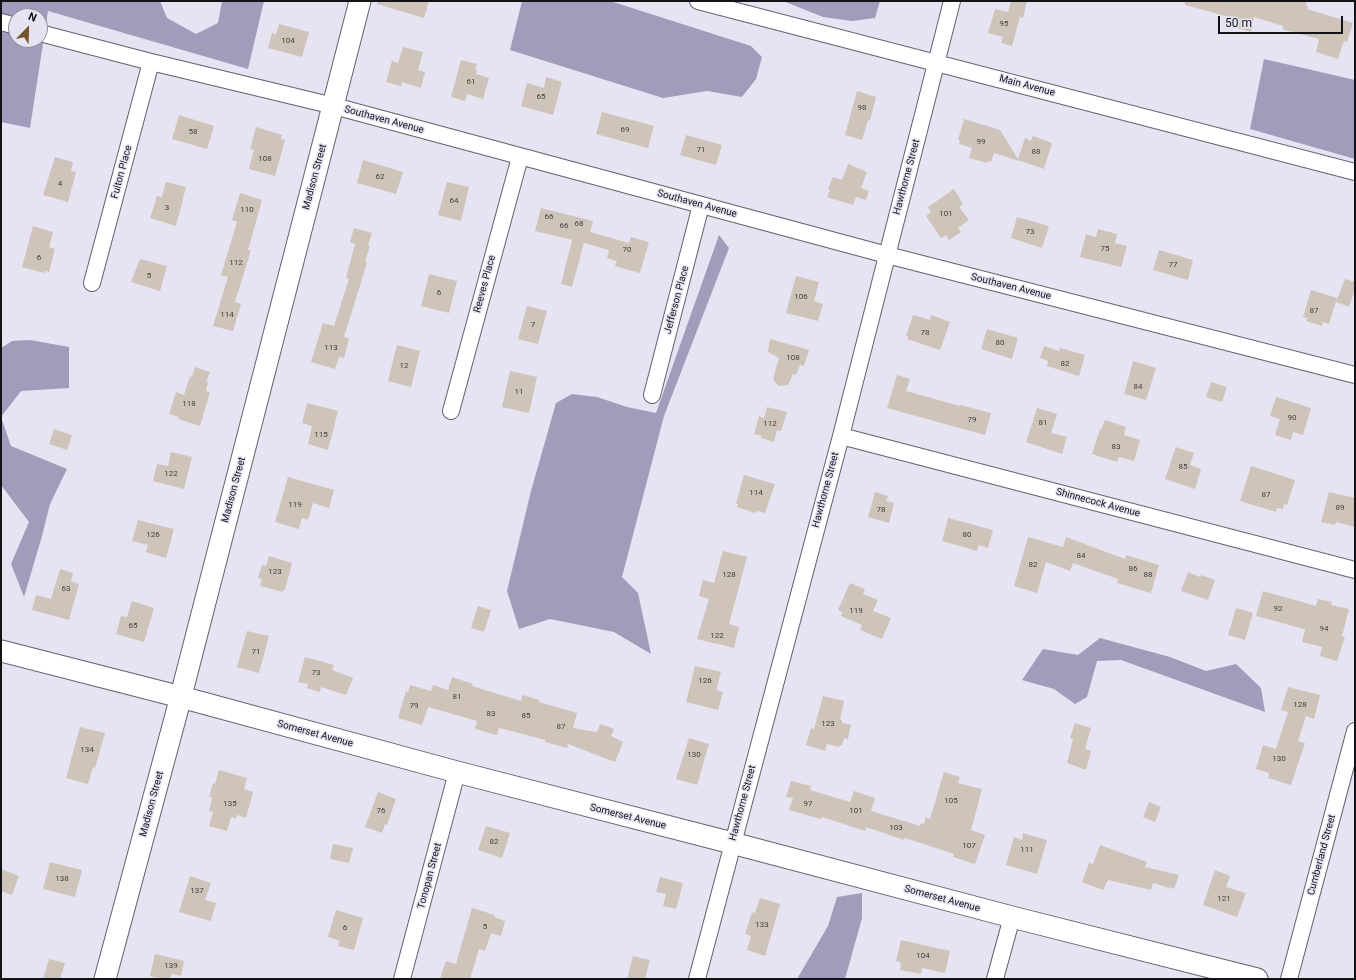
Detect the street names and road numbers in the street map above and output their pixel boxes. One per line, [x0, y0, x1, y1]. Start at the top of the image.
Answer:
street label: Main Avenue [998, 73, 1056, 99]
street label: Southaven Avenue [343, 104, 425, 136]
street label: Hawthorne Street [891, 138, 923, 216]
street label: Madison Street [300, 143, 330, 211]
street label: Fulton Place [109, 144, 135, 200]
street label: Southaven Avenue [656, 188, 738, 220]
street label: Reeves Place [472, 254, 498, 314]
street label: Jefferson Place [662, 265, 692, 335]
street label: Southaven Avenue [970, 271, 1052, 303]
street label: Hawthorne Street [810, 451, 842, 529]
street label: Madison Street [219, 456, 249, 524]
street label: Shinnecock Avenue [1055, 486, 1141, 520]
street label: Somerset Avenue [276, 718, 354, 750]
street label: Hawthorne Street [727, 764, 759, 842]
street label: Madison Street [137, 770, 167, 838]
street label: Somerset Avenue [589, 802, 667, 832]
street label: Cumberland Street [1305, 813, 1339, 897]
street label: Tonopan Street [415, 842, 445, 910]
street label: Somerset Avenue [903, 883, 981, 915]

